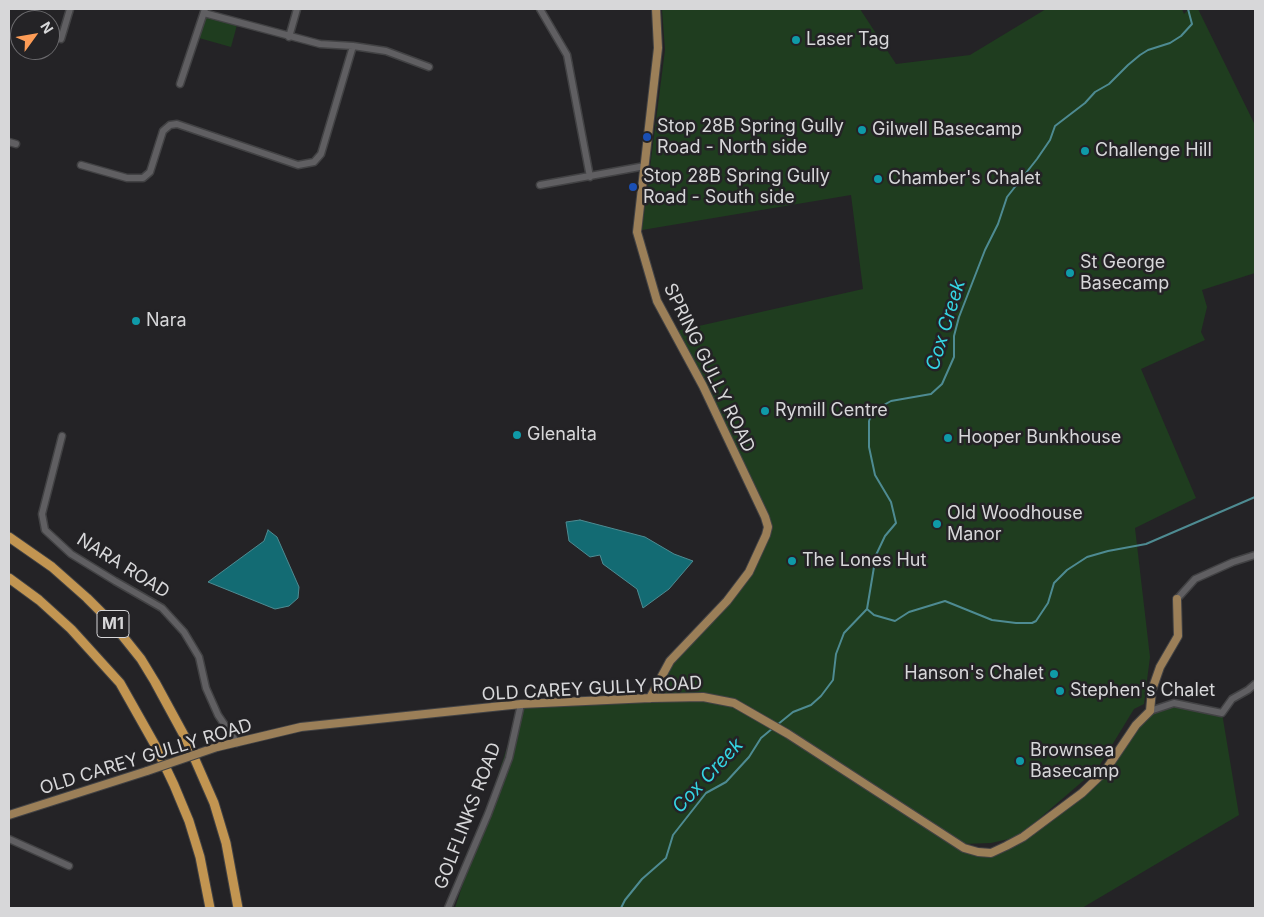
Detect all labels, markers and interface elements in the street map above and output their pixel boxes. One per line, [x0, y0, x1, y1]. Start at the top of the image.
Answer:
north arrow [10, 10, 60, 60]
text: N [37, 18, 57, 36]
place label: Laser Tag [806, 29, 890, 51]
marker: Laser Tag [790, 34, 802, 46]
place label: Stop 28B Spring Gully Road - North side [657, 116, 844, 158]
place label: Gilwell Basecamp [872, 119, 1022, 141]
marker: Gilwell Basecamp [856, 124, 868, 136]
marker: Stop 28B Spring Gully Road - North side [641, 131, 653, 143]
place label: Challenge Hill [1095, 140, 1212, 162]
marker: Challenge Hill [1079, 145, 1091, 157]
place label: Stop 28B Spring Gully Road - South side [643, 166, 830, 208]
place label: Chamber's Chalet [888, 168, 1041, 190]
marker: Chamber's Chalet [872, 173, 884, 185]
marker: Stop 28B Spring Gully Road - South side [627, 181, 639, 193]
place label: St George Basecamp [1080, 252, 1169, 294]
marker: St George Basecamp [1064, 267, 1076, 279]
water label: Cox Creek [921, 277, 971, 373]
street label: SPRING GULLY ROAD [659, 280, 759, 456]
place label: Nara [146, 310, 187, 332]
marker: Nara [130, 315, 142, 327]
place label: Rymill Centre [775, 400, 888, 422]
marker: Rymill Centre [759, 405, 771, 417]
place label: Glenalta [527, 424, 597, 446]
place label: Hooper Bunkhouse [958, 427, 1121, 449]
marker: Glenalta [511, 429, 523, 441]
marker: Hooper Bunkhouse [942, 432, 954, 444]
place label: Old Woodhouse Manor [947, 503, 1083, 546]
marker: Old Woodhouse Manor [931, 518, 943, 530]
street label: NARA ROAD [73, 529, 173, 603]
place label: The Lones Hut [802, 550, 926, 572]
marker: The Lones Hut [786, 555, 798, 567]
road number: M1 [97, 610, 129, 638]
place label: Hanson's Chalet [904, 663, 1044, 685]
marker: Hanson's Chalet [1048, 668, 1060, 680]
street label: OLD CAREY GULLY ROAD [481, 672, 703, 706]
place label: Stephen's Chalet [1070, 680, 1215, 702]
marker: Stephen's Chalet [1054, 685, 1066, 697]
street label: OLD CAREY GULLY ROAD [37, 714, 255, 800]
water label: Cox Creek [668, 734, 748, 818]
street label: GOLFLINKS ROAD [430, 740, 506, 892]
place label: Brownsea Basecamp [1030, 740, 1119, 782]
marker: Brownsea Basecamp [1014, 755, 1026, 767]

